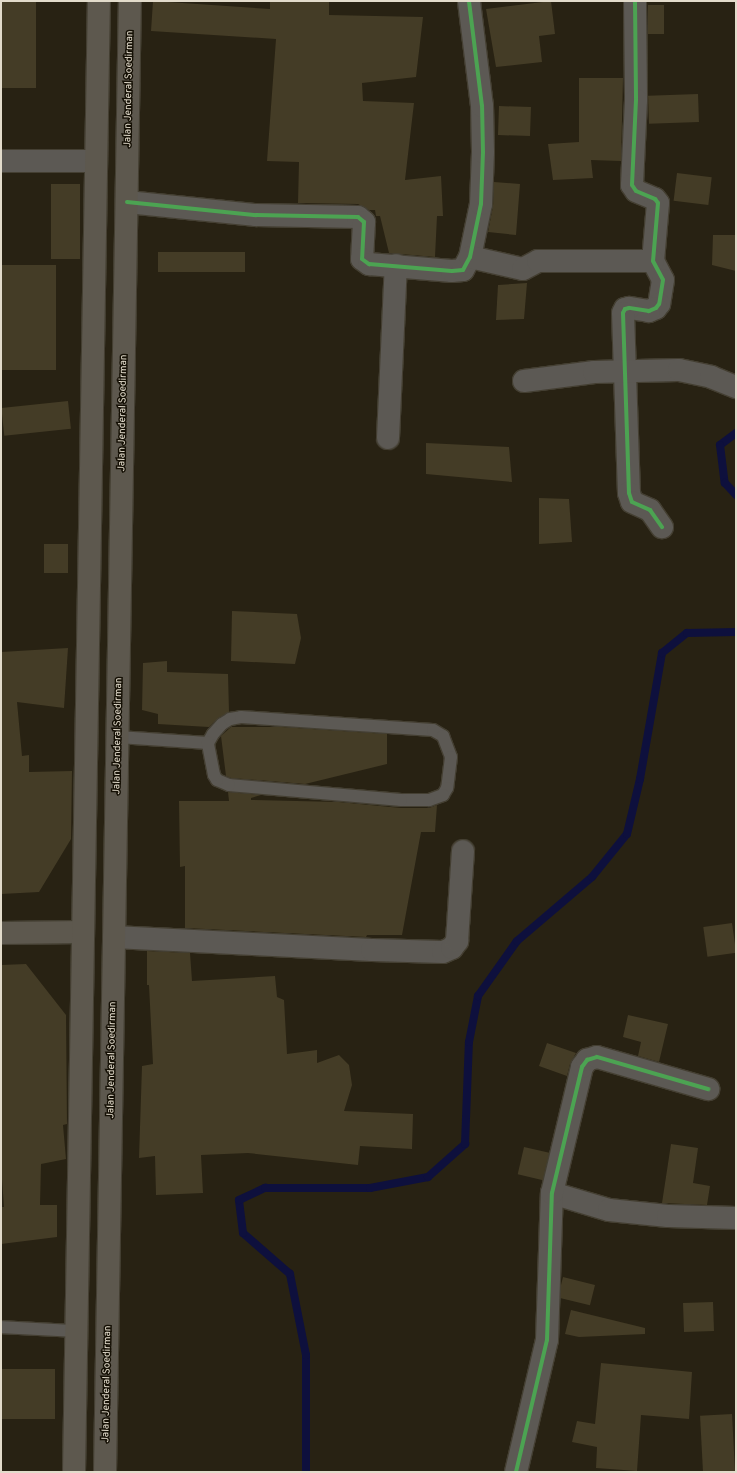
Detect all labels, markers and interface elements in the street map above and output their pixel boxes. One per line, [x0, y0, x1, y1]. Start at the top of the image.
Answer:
street label: Jalan Jenderal Soedirman [122, 30, 136, 148]
street label: Jalan Jenderal Soedirman [116, 354, 130, 472]
street label: Jalan Jenderal Soedirman [111, 677, 125, 795]
street label: Jalan Jenderal Soedirman [105, 1001, 119, 1119]
street label: Jalan Jenderal Soedirman [100, 1325, 114, 1443]

